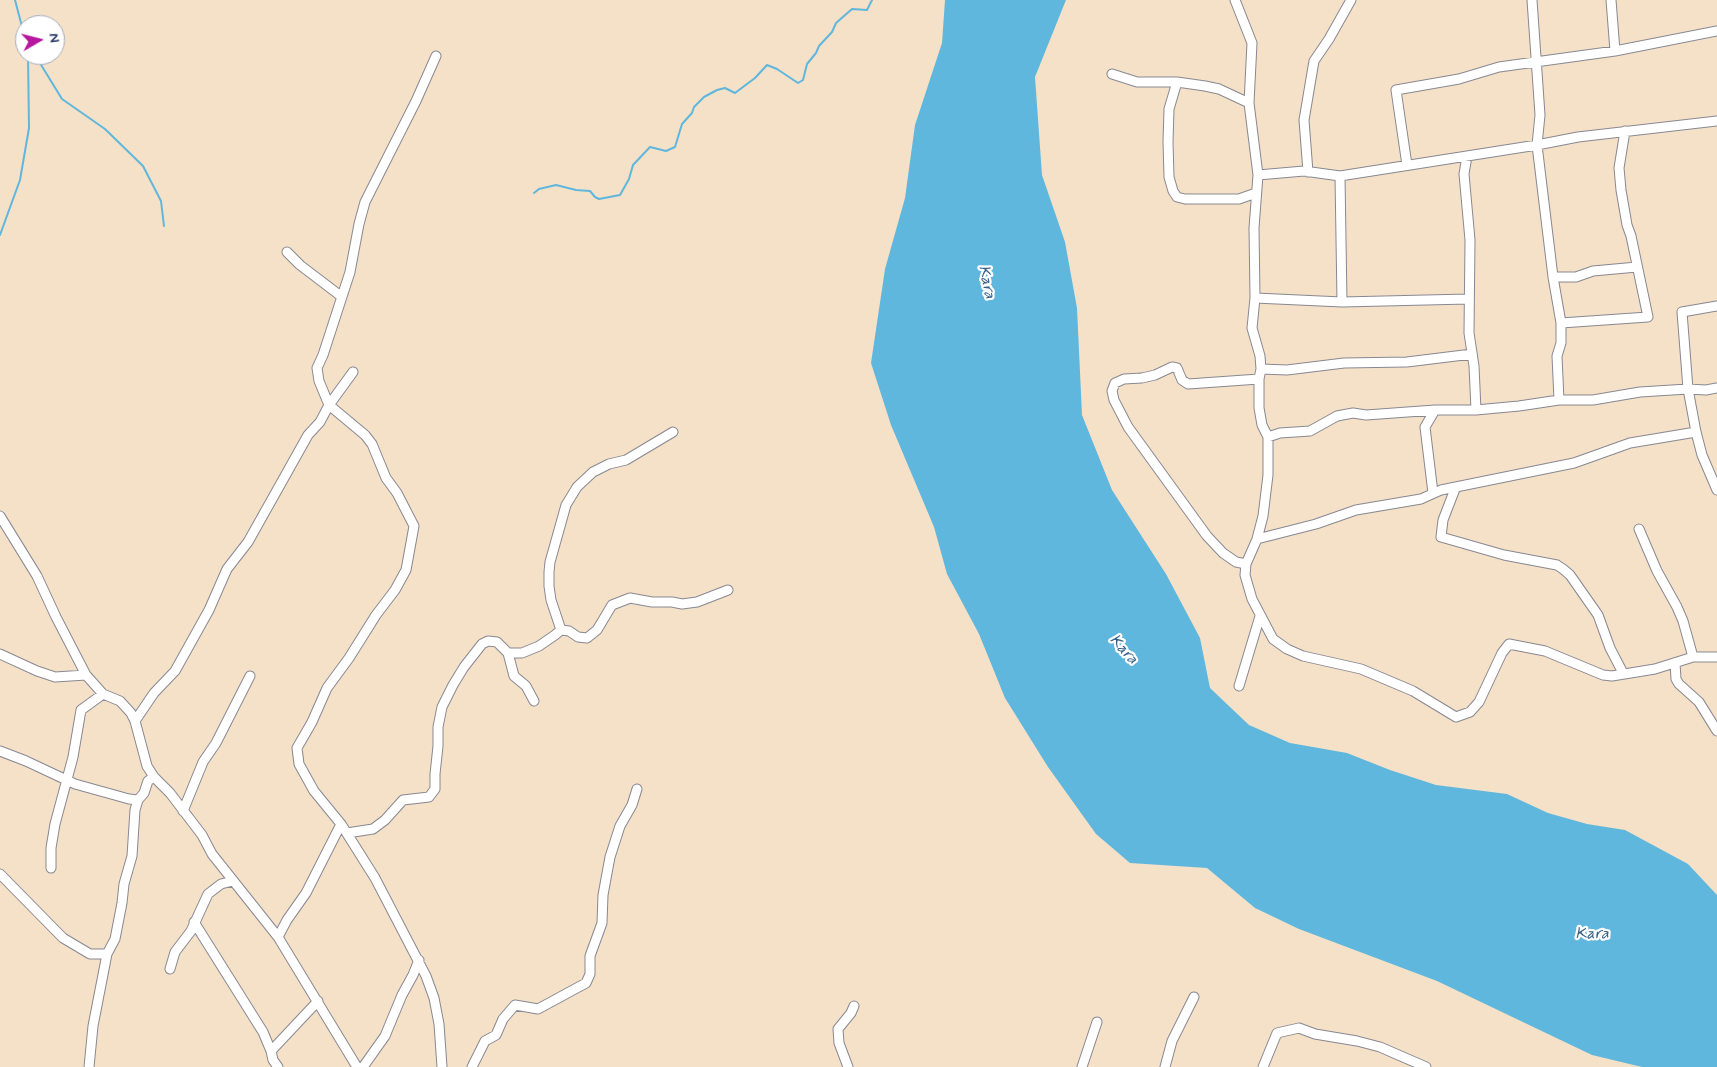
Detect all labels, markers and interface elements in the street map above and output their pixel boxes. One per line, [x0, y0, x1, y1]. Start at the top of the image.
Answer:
north arrow [15, 15, 65, 65]
text: N [44, 32, 63, 44]
water label: Kara [973, 264, 999, 300]
water label: Kara [1105, 631, 1141, 669]
water label: Kara [1575, 925, 1609, 945]

